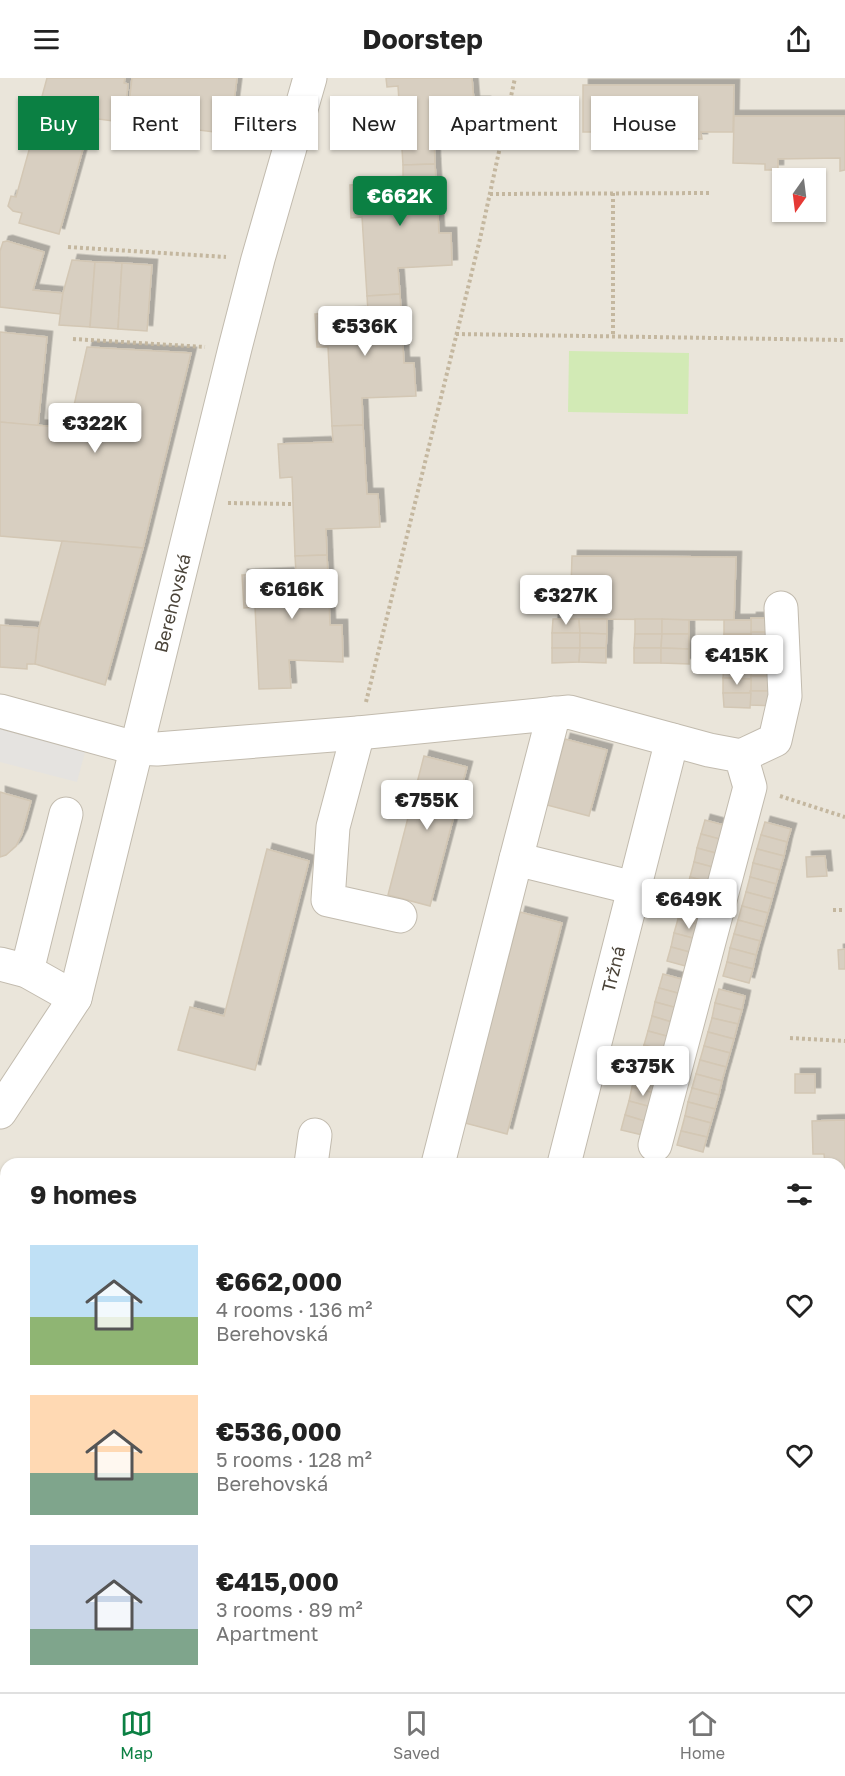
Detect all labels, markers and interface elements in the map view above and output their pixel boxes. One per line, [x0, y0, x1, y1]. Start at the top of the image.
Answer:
icon: menu [30, 23, 63, 56]
text: Doorstep [362, 23, 483, 55]
icon: share [782, 23, 815, 56]
chip: Buy [18, 96, 99, 150]
chip: Rent [111, 96, 200, 150]
chip: Filters [212, 96, 318, 150]
chip: New [330, 96, 417, 150]
chip: Apartment [429, 96, 579, 150]
chip: House [591, 96, 698, 150]
north arrow [772, 168, 826, 222]
map controls [772, 168, 826, 222]
pin: €662K [358, 176, 442, 227]
text: €662K [367, 183, 433, 207]
pin: €536K [323, 306, 407, 357]
text: €536K [332, 313, 398, 337]
pin: €322K [53, 403, 137, 454]
text: €322K [62, 410, 128, 434]
street label: Berehovská [149, 551, 195, 655]
pin: €616K [250, 569, 334, 620]
pin: €327K [524, 575, 608, 626]
text: €616K [260, 576, 324, 600]
text: €327K [534, 582, 598, 606]
pin: €415K [695, 635, 779, 686]
text: €415K [705, 642, 769, 666]
pin: €755K [385, 780, 469, 831]
text: €755K [395, 787, 459, 811]
pin: €649K [647, 879, 731, 930]
text: €649K [656, 886, 722, 910]
street label: Tržná [597, 943, 629, 995]
pin: €375K [601, 1046, 685, 1097]
text: €375K [611, 1053, 675, 1077]
icon: filters [783, 1178, 816, 1211]
text: 9 homes [30, 1179, 137, 1210]
text: €662,000 [216, 1266, 342, 1297]
icon: home [78, 1269, 150, 1341]
icon: heart [783, 1289, 816, 1322]
text: 4 rooms · 136 m² [216, 1297, 373, 1321]
text: Berehovská [216, 1321, 328, 1345]
text: €536,000 [216, 1416, 342, 1447]
icon: home [78, 1419, 150, 1491]
icon: heart [783, 1439, 816, 1472]
text: 5 rooms · 128 m² [216, 1447, 372, 1471]
text: Berehovská [216, 1471, 328, 1495]
text: €415,000 [216, 1566, 339, 1597]
icon: home [78, 1569, 150, 1641]
icon: heart [783, 1589, 816, 1622]
text: 3 rooms · 89 m² [216, 1597, 363, 1621]
text: Apartment [216, 1621, 319, 1645]
tab: Map [120, 1707, 153, 1763]
tab: Saved [393, 1707, 440, 1763]
tab: Home [680, 1707, 725, 1763]

